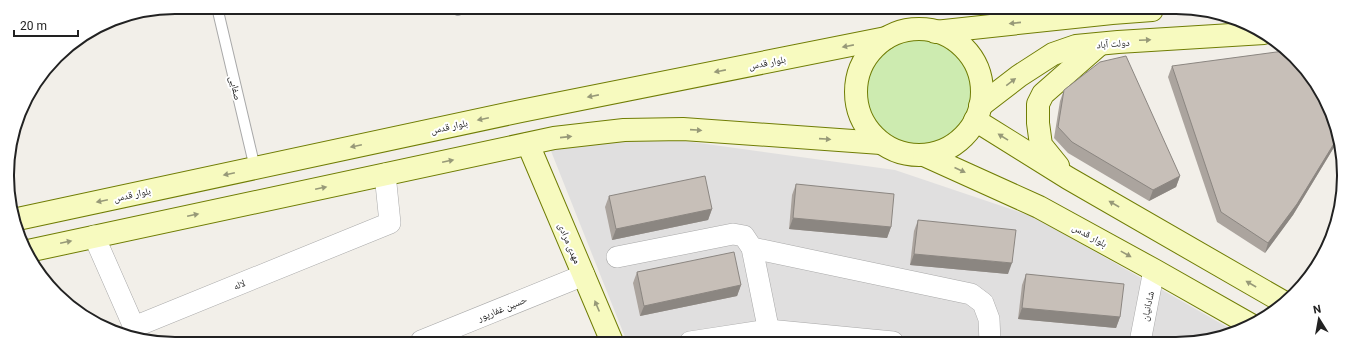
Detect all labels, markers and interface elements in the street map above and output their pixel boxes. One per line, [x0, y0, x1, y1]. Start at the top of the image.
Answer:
scale bar [14, 12, 78, 38]
text: 20 m [20, 19, 47, 33]
one-way arrow [1009, 20, 1021, 26]
street label: دولت آباد [1096, 37, 1130, 51]
one-way arrow [1139, 37, 1151, 44]
one-way arrow [842, 43, 854, 49]
street label: بلوار قدس [748, 53, 787, 72]
one-way arrow [714, 69, 727, 75]
street label: صفایی [226, 75, 244, 102]
one-way arrow [1006, 78, 1016, 86]
one-way arrow [587, 94, 599, 100]
one-way arrow [477, 116, 489, 122]
street label: بلوار قدس [430, 117, 469, 137]
one-way arrow [690, 126, 702, 133]
one-way arrow [560, 133, 572, 140]
one-way arrow [998, 133, 1008, 141]
one-way arrow [819, 136, 832, 142]
one-way arrow [350, 144, 362, 150]
one-way arrow [442, 157, 454, 163]
one-way arrow [954, 168, 966, 174]
one-way arrow [223, 171, 235, 177]
one-way arrow [314, 184, 327, 190]
street label: بلوار قدس [113, 185, 152, 205]
one-way arrow [96, 199, 108, 205]
one-way arrow [1108, 201, 1120, 208]
one-way arrow [187, 212, 200, 218]
street label: مهدی مرادی [555, 221, 583, 266]
street label: بلوار قدس [1070, 221, 1109, 250]
one-way arrow [60, 239, 73, 245]
one-way arrow [1120, 251, 1132, 257]
street label: لاله [232, 277, 247, 292]
one-way arrow [1245, 280, 1257, 287]
street label: شادانیان [1139, 290, 1157, 322]
street label: حسین غفارپور [475, 293, 529, 325]
one-way arrow [593, 299, 599, 311]
north arrow [1299, 299, 1339, 339]
text: N [1312, 303, 1322, 317]

